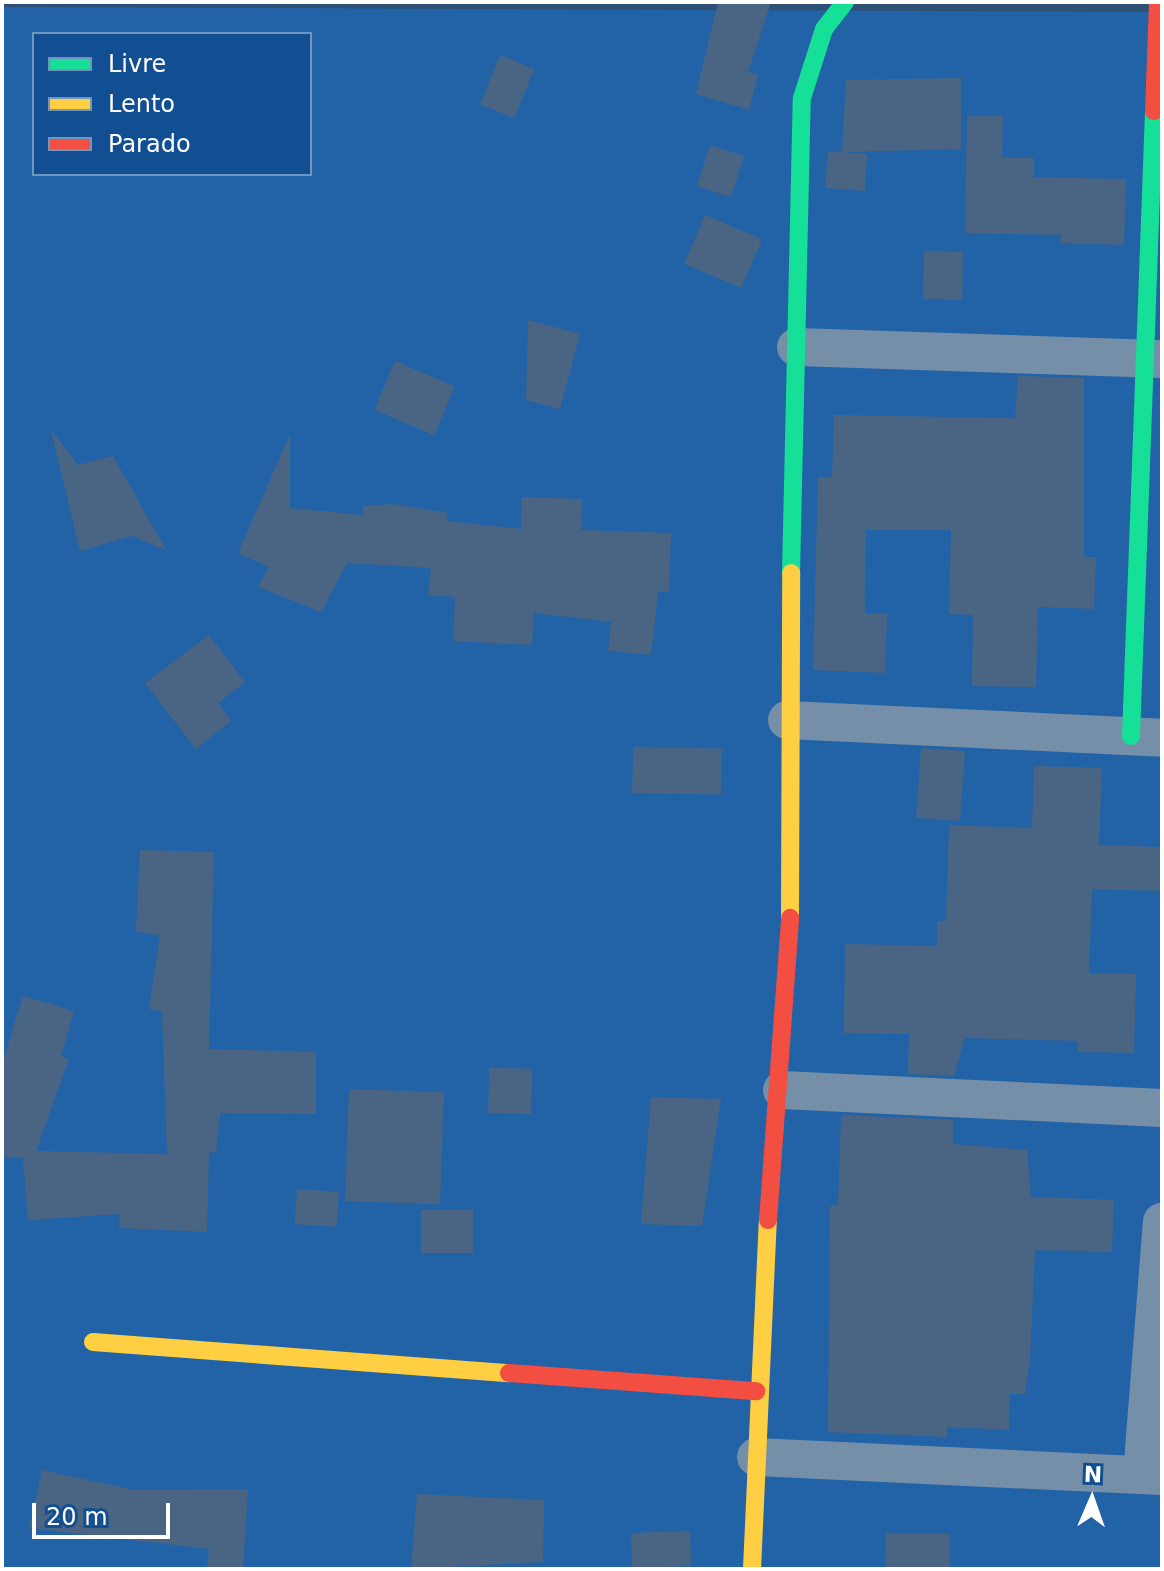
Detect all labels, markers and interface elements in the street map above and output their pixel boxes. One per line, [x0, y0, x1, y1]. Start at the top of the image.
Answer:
legend [32, 32, 312, 176]
text: Livre [108, 50, 166, 78]
text: Lento [108, 90, 175, 118]
text: Parado [108, 130, 191, 158]
north arrow [1052, 1459, 1132, 1539]
text: N [1083, 1462, 1102, 1487]
scale bar [36, 1487, 174, 1537]
text: 20 m [46, 1503, 108, 1531]

